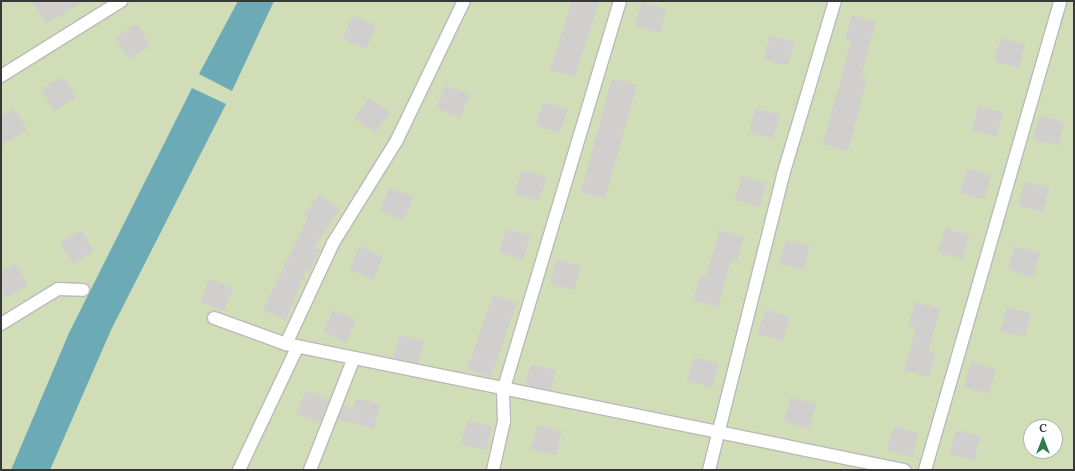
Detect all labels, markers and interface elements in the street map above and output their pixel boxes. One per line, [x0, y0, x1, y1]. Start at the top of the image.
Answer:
north arrow [1023, 419, 1063, 459]
text: С [1039, 421, 1047, 435]

